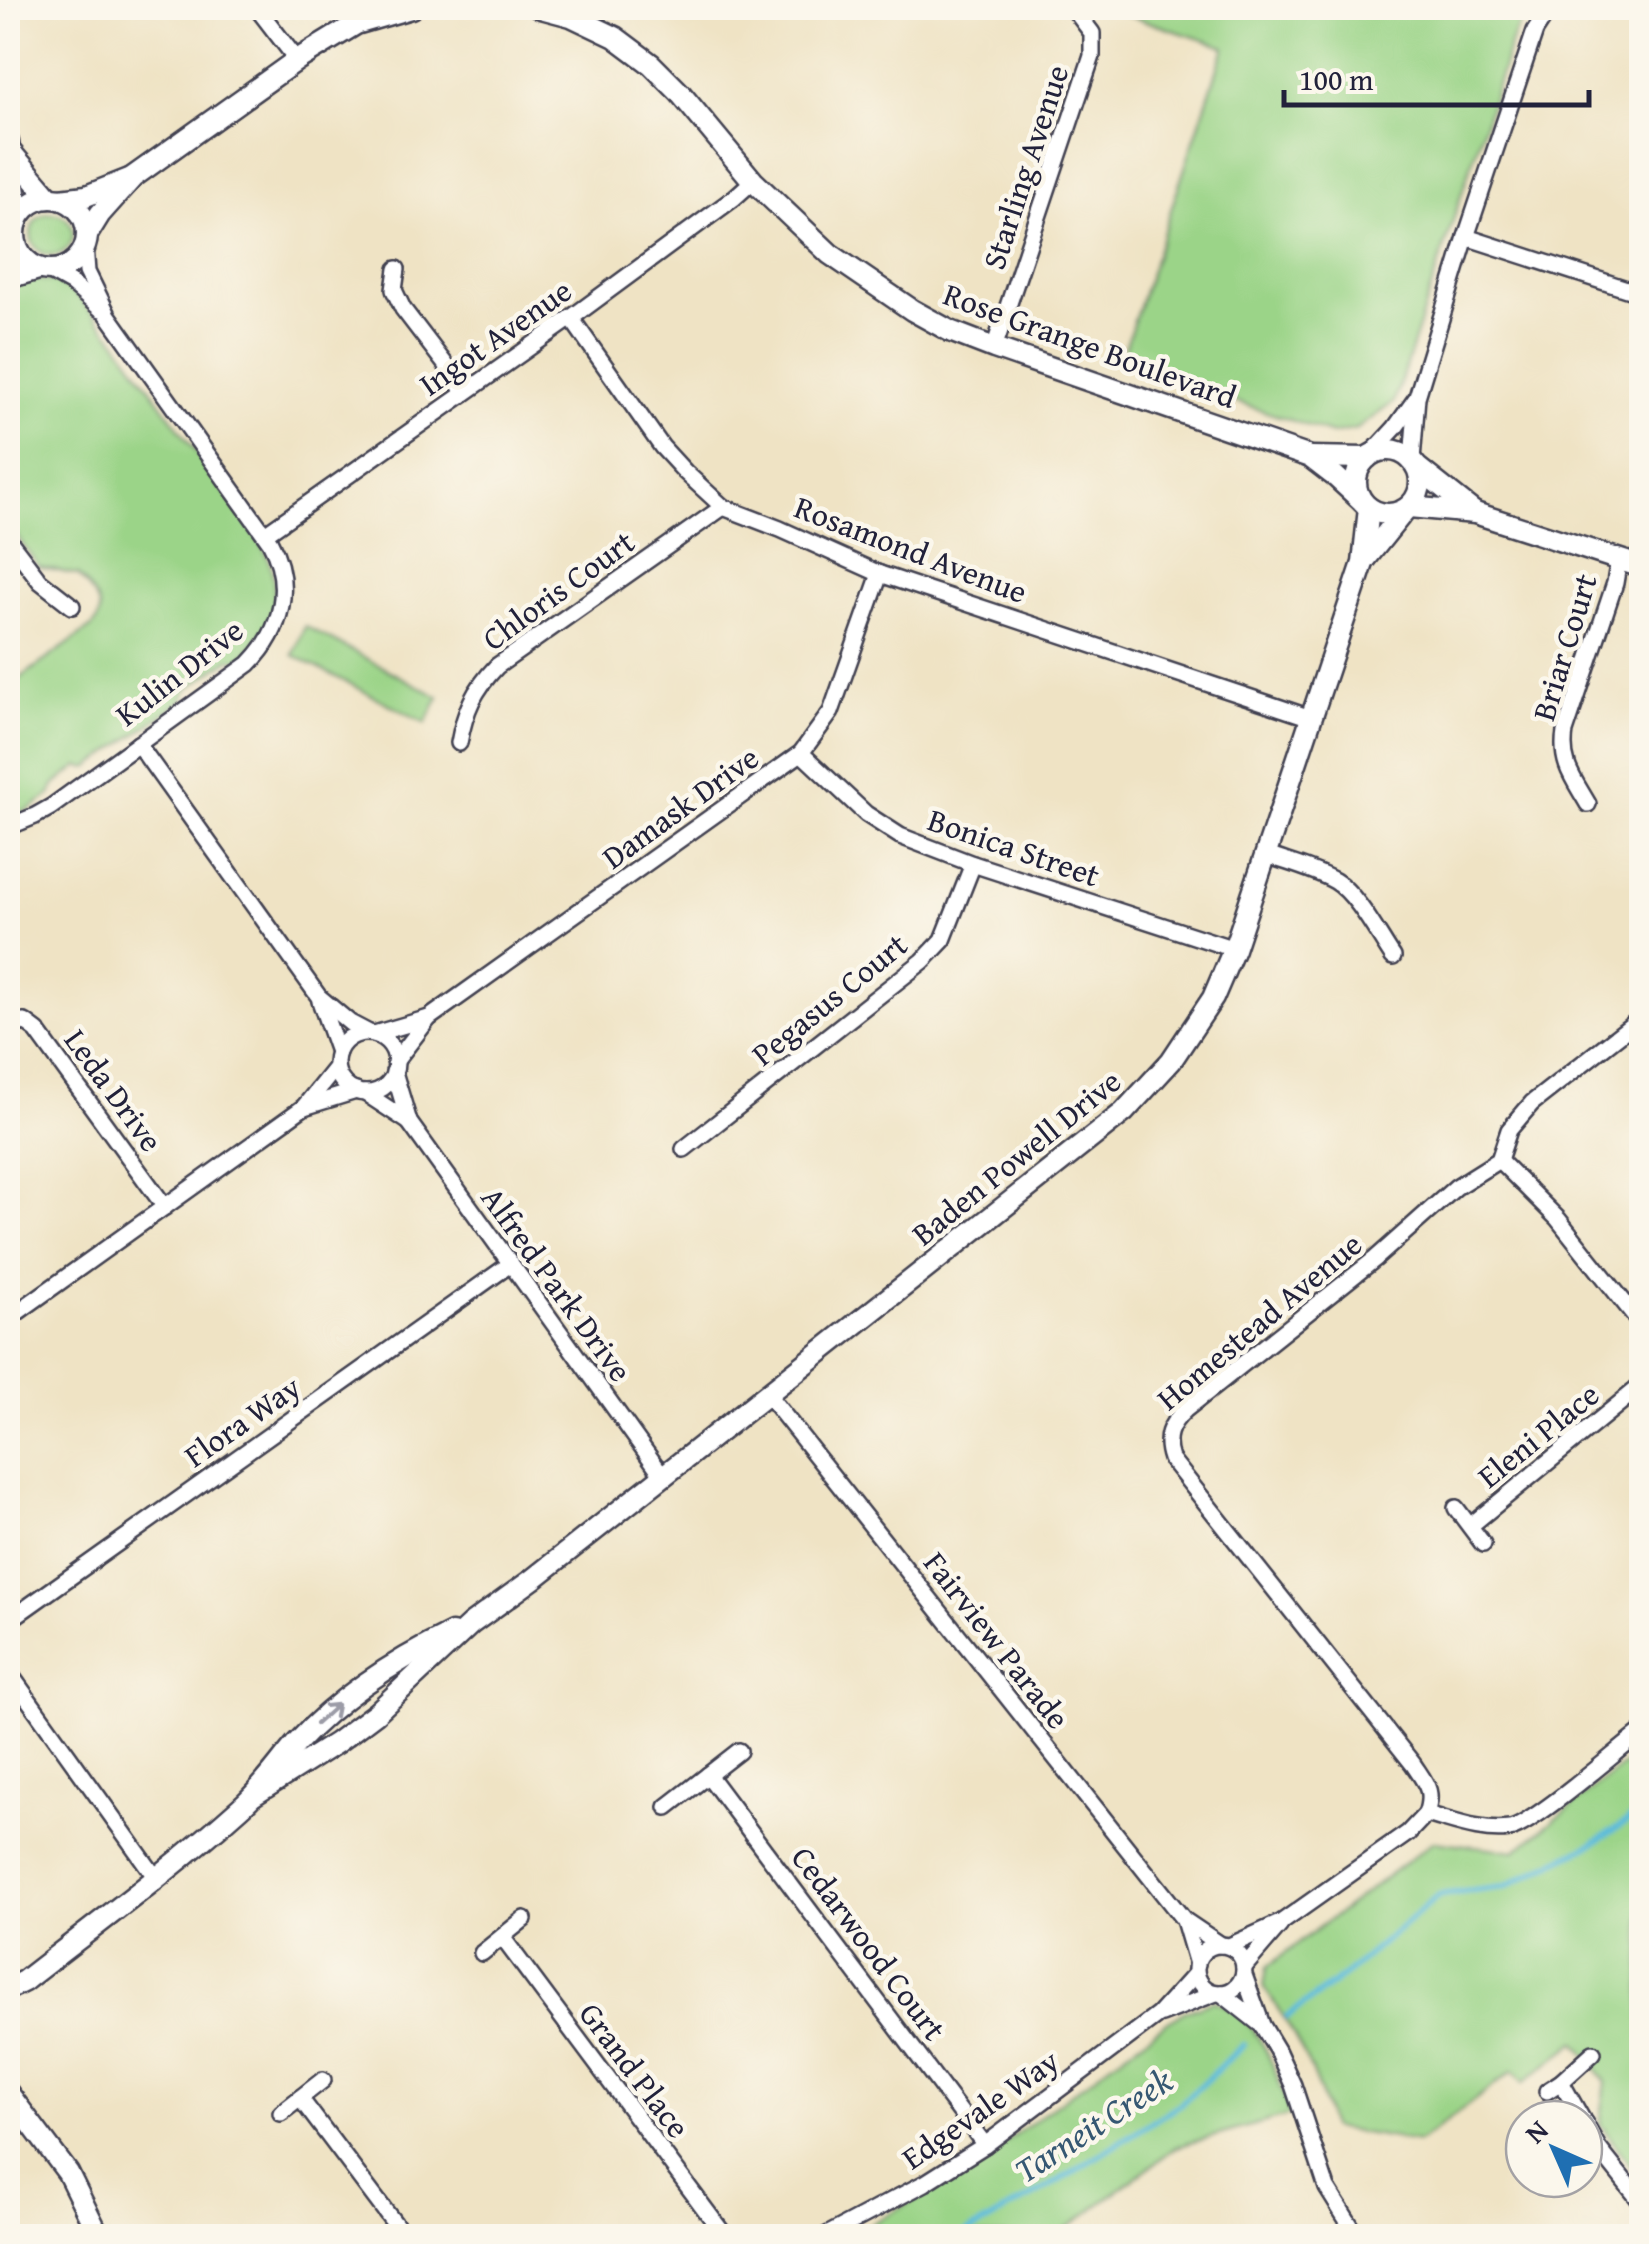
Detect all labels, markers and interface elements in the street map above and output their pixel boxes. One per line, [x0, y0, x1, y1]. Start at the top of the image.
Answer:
scale bar [1284, 45, 1589, 107]
text: 100 m [1299, 57, 1374, 101]
street label: Starling Avenue [970, 59, 1080, 275]
street label: Ingot Avenue [409, 267, 581, 407]
street label: Rose Grange Boulevard [937, 270, 1243, 420]
street label: Rosamond Avenue [788, 483, 1034, 615]
street label: Chloris Court [472, 519, 644, 661]
street label: Briar Court [1519, 568, 1609, 726]
street label: Kulin Drive [105, 607, 253, 737]
street label: Damask Drive [592, 734, 768, 880]
street label: Bonica Street [922, 796, 1106, 898]
street label: Pegasus Court [741, 921, 917, 1077]
street label: Leda Drive [53, 1019, 175, 1161]
street label: Baden Powell Drive [901, 1058, 1131, 1256]
street label: Alfred Park Drive [470, 1177, 644, 1391]
street label: Homestead Avenue [1146, 1221, 1372, 1421]
street label: Flora Way [174, 1364, 310, 1478]
street label: Eleni Place [1467, 1371, 1609, 1499]
street label: Fairview Parade [913, 1541, 1081, 1739]
one-way arrow [314, 1703, 339, 1726]
street label: Cedarwood Court [780, 1836, 958, 2050]
street label: Grand Place [568, 1992, 702, 2148]
street label: Edgevale Way [892, 2037, 1068, 2181]
water label: Tarneit Creek [1004, 2054, 1183, 2195]
north arrow [1504, 2099, 1604, 2199]
text: N [1515, 2110, 1557, 2152]

